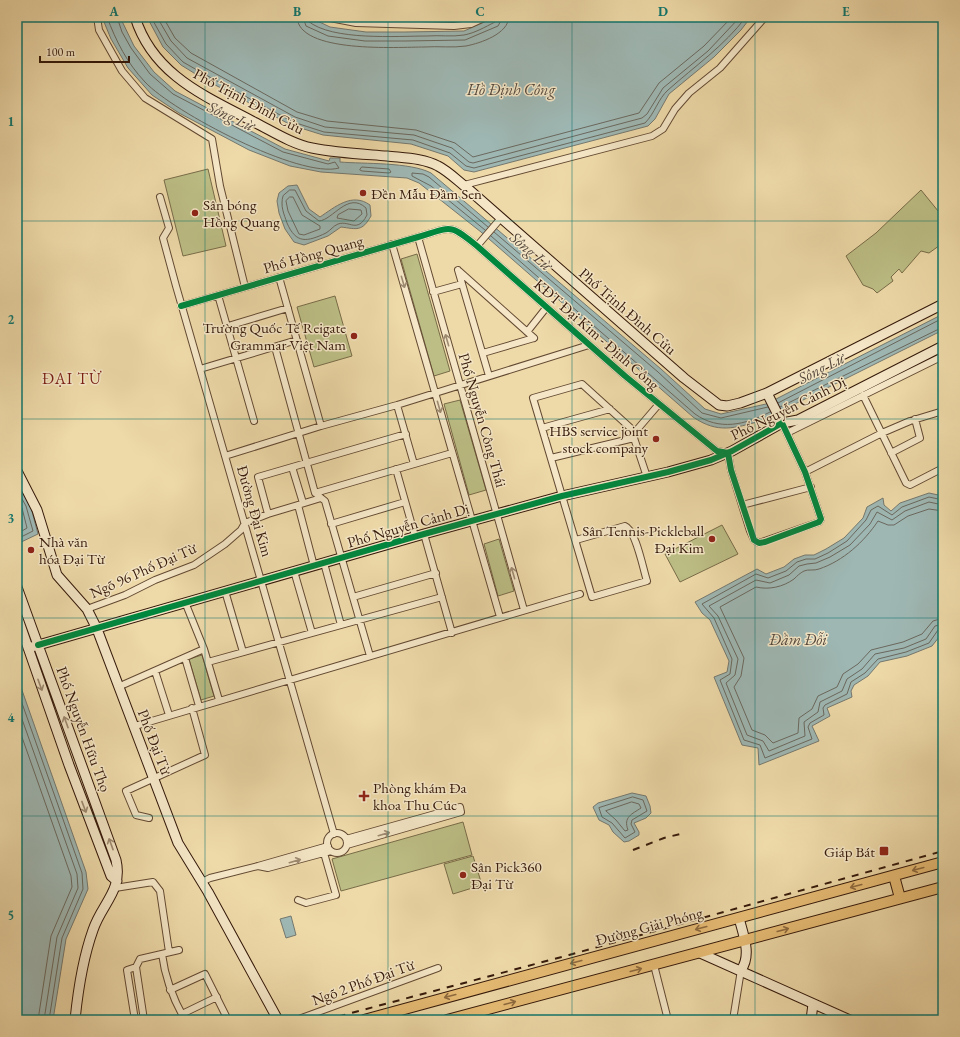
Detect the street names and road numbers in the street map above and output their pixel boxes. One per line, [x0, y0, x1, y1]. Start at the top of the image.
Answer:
street label: Phố Trịnh Đình Cửu [190, 64, 308, 138]
street label: Phố Hồng Quang [261, 231, 366, 277]
street label: Phố Trịnh Đình Cửu [575, 264, 681, 359]
street label: KĐT Đại Kim - Định Công [530, 274, 664, 394]
street label: Phố Nguyễn Công Thái [455, 351, 511, 490]
street label: Phố Nguyễn Cảnh Dị [727, 372, 849, 444]
street label: Đường Đại Kim [233, 463, 277, 559]
street label: Phố Nguyễn Cảnh Dị [345, 498, 471, 551]
street label: Ngõ 96 Phố Đại Từ [87, 538, 200, 602]
street label: Phố Nguyễn Hữu Thọ [52, 664, 116, 794]
street label: Phố Đại Từ [134, 706, 176, 778]
street label: Đường Giải Phóng [593, 902, 705, 949]
street label: Ngõ 2 Phố Đại Từ [309, 954, 417, 1009]

